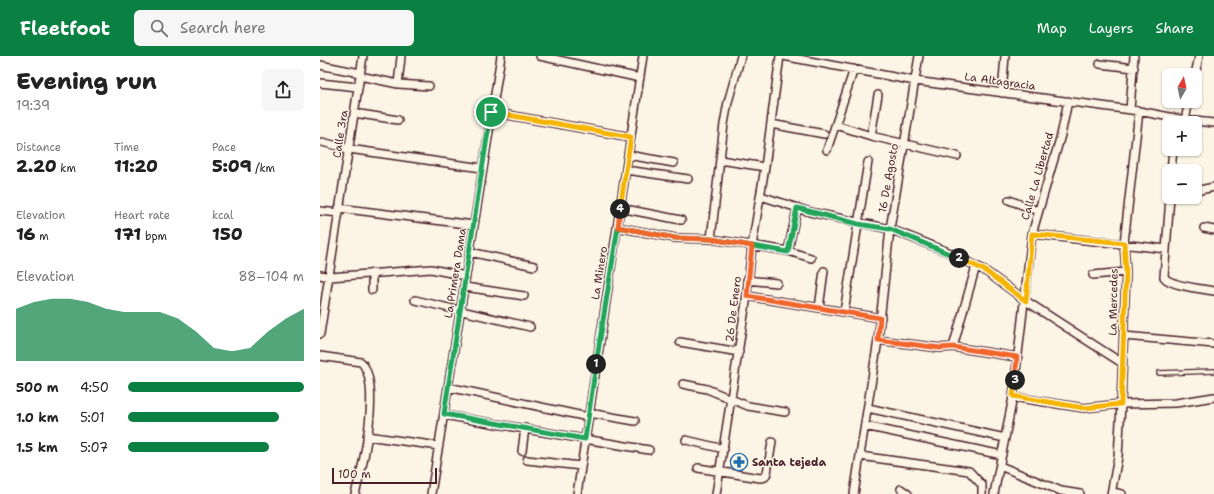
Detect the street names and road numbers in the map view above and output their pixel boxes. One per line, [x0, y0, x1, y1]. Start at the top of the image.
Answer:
street label: La Altagracia [963, 69, 1037, 94]
street label: Calle 3ra [329, 109, 352, 159]
street label: Calle La Libertad [1018, 130, 1057, 222]
street label: 16 De Agosto [875, 142, 902, 214]
street label: La Primera Dama [441, 227, 470, 319]
street label: La Minero [588, 245, 611, 301]
street label: La Mercedes [1105, 268, 1122, 336]
street label: 26 De Enero [722, 275, 745, 343]

